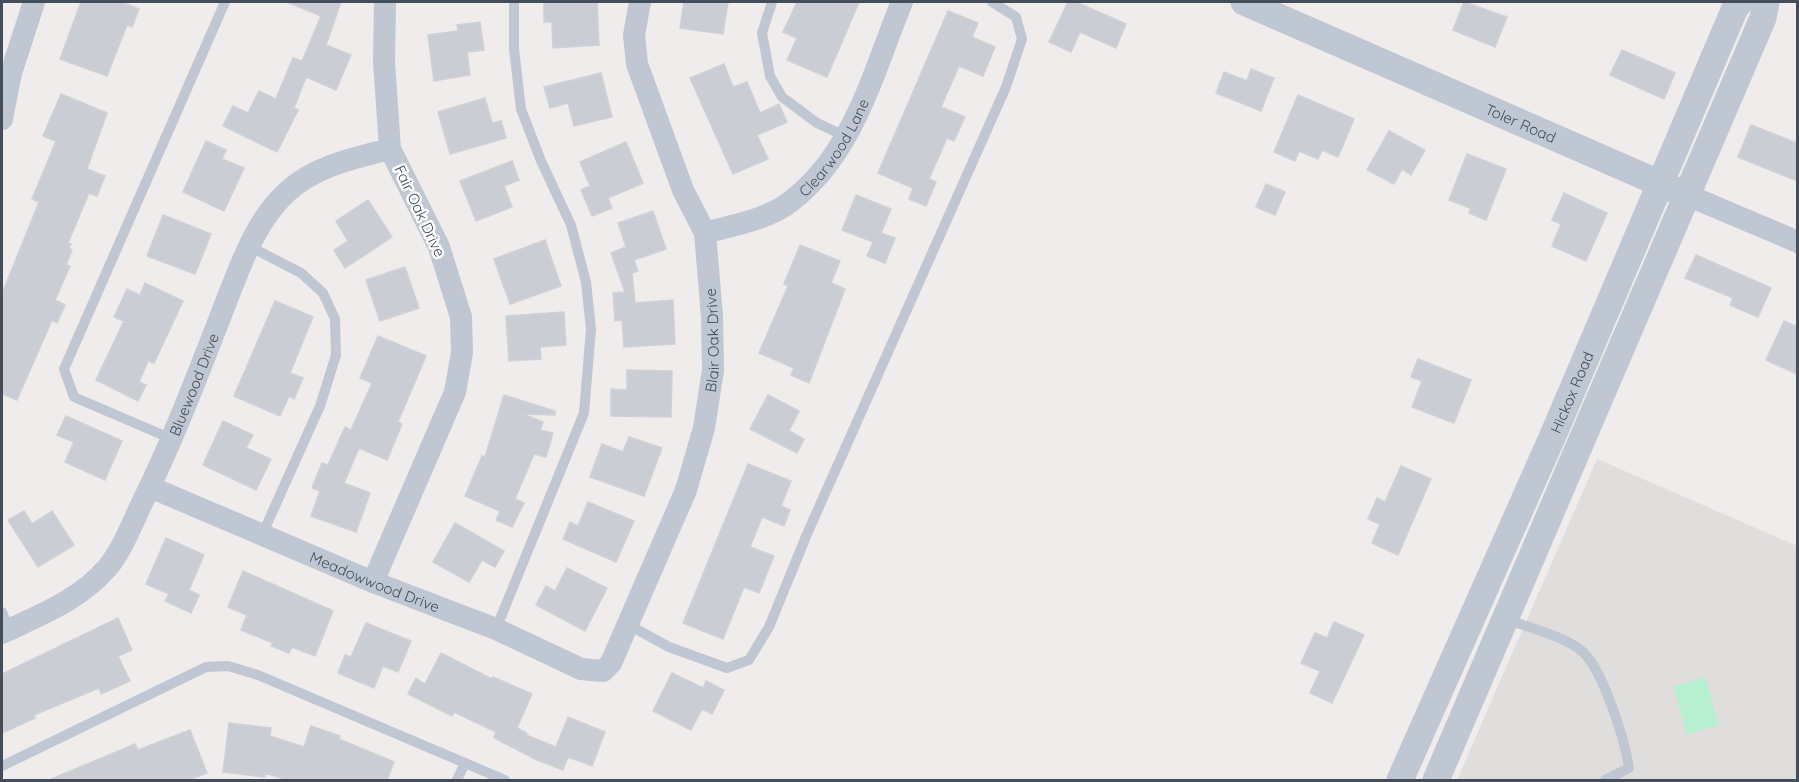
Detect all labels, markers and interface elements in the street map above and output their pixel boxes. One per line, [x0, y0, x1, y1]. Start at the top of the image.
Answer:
street label: Clearwood Lane [794, 96, 873, 200]
street label: Toler Road [1483, 99, 1559, 146]
street label: Fair Oak Drive [390, 162, 450, 260]
street label: Blair Oak Drive [700, 287, 722, 394]
street label: Bluewood Drive [164, 330, 223, 439]
street label: Hickox Road [1546, 348, 1597, 436]
street label: Meadowwood Drive [307, 547, 442, 616]

